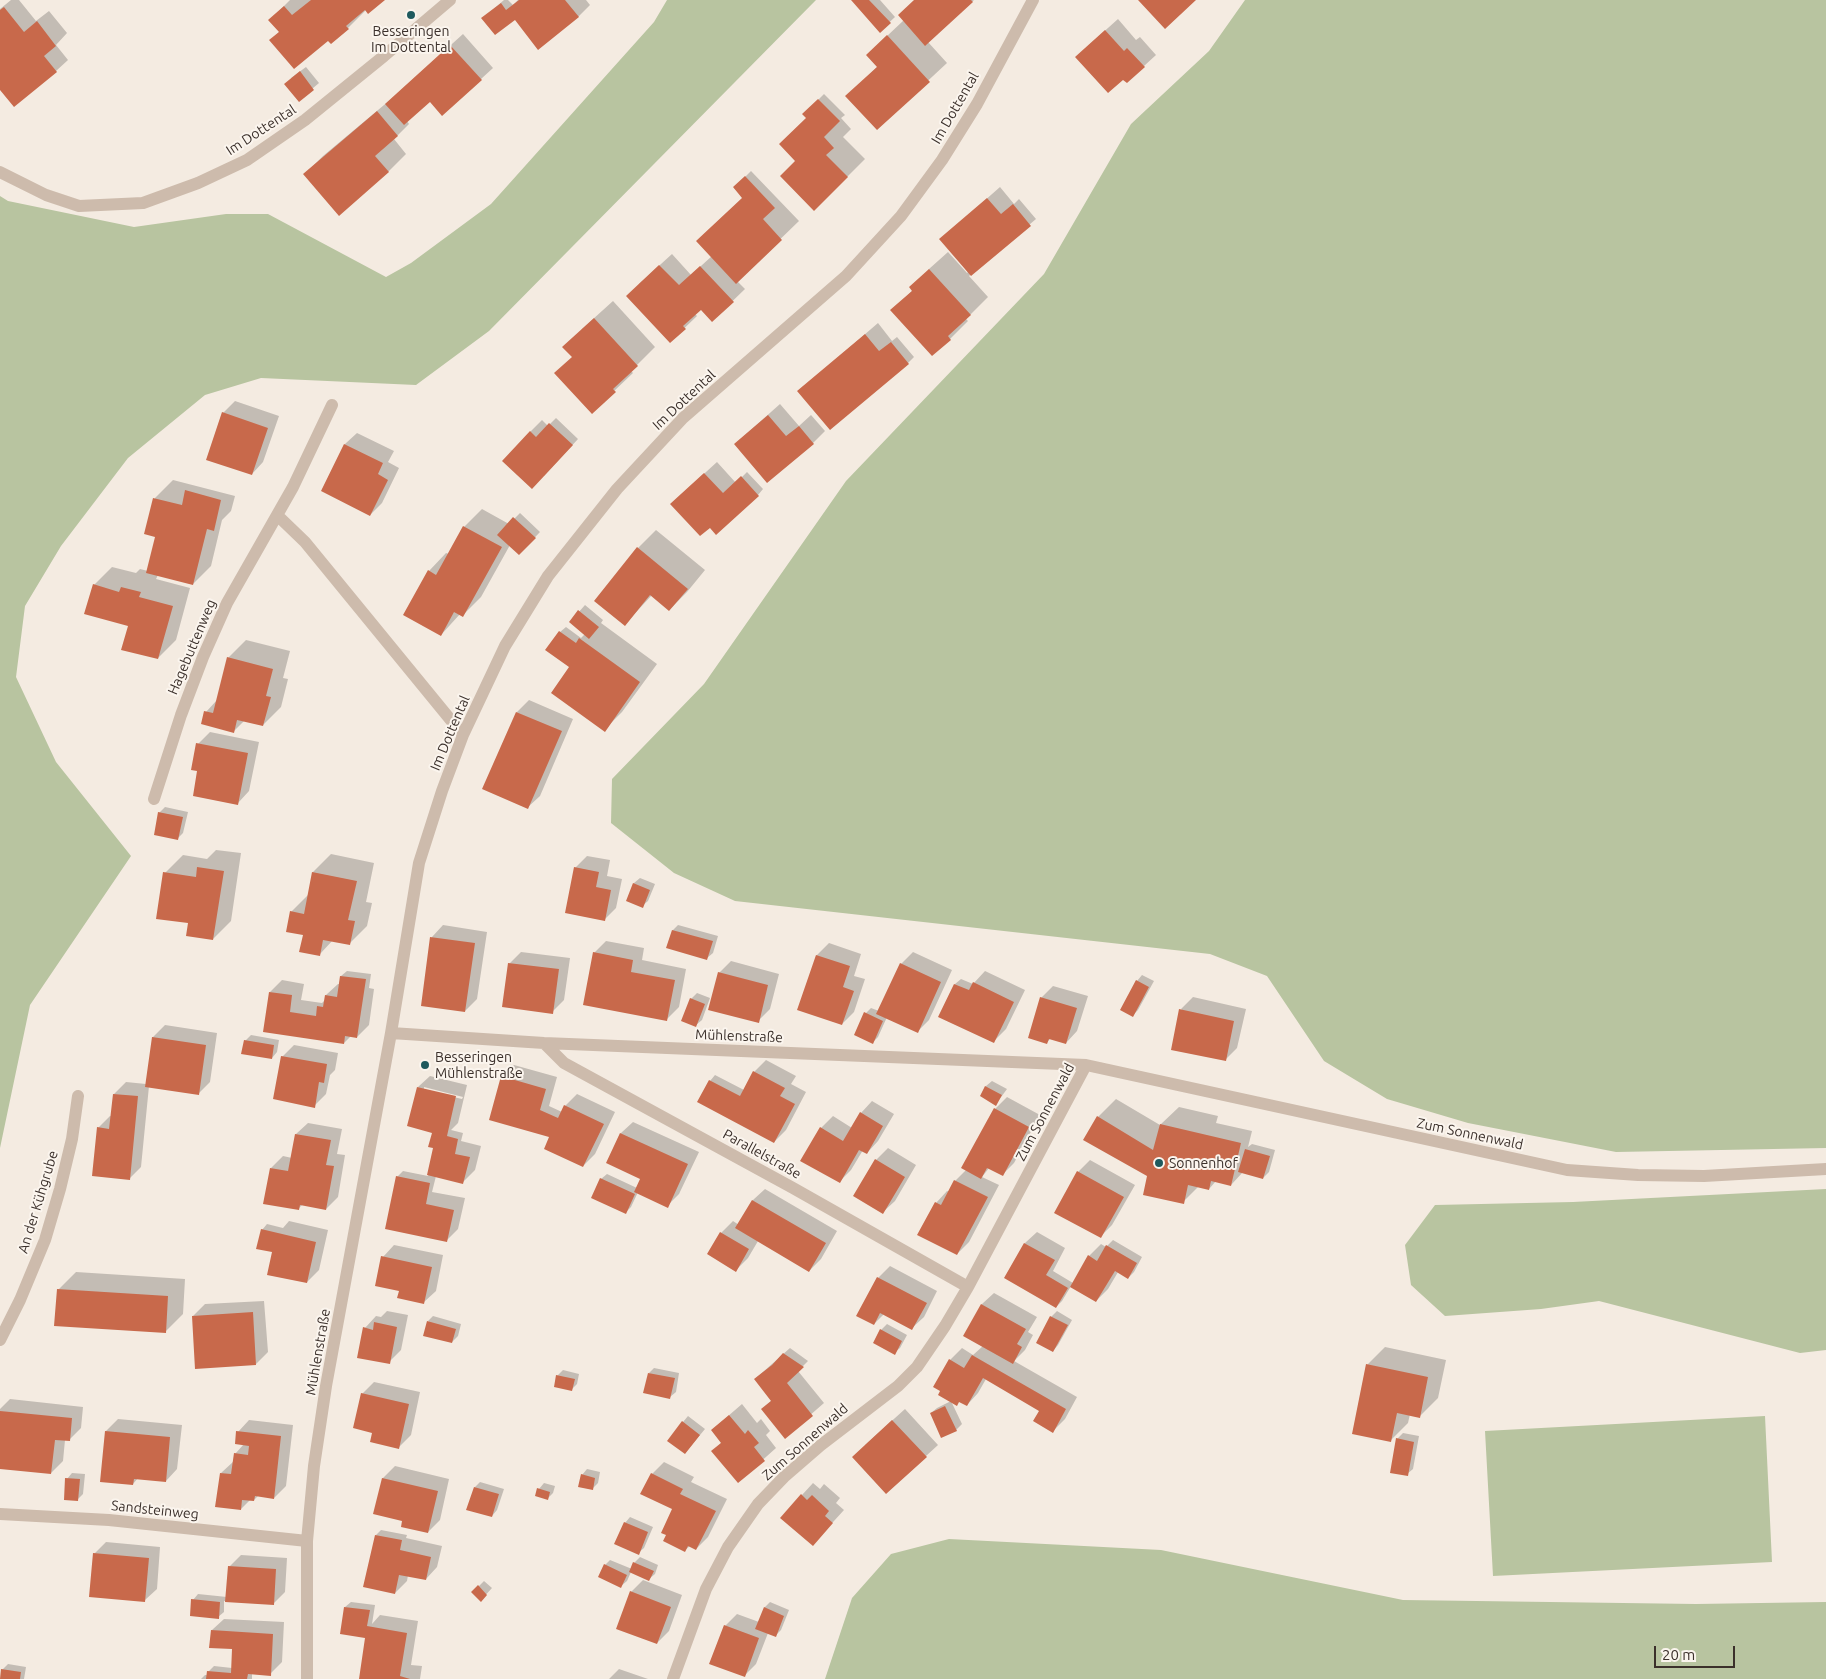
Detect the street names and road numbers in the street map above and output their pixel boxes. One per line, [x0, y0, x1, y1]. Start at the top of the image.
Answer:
street label: Im Dottental [928, 69, 982, 147]
street label: Im Dottental [223, 101, 299, 159]
street label: Im Dottental [649, 367, 719, 433]
street label: Hagebuttenweg [164, 597, 220, 697]
street label: Im Dottental [427, 693, 473, 773]
street label: Mühlenstraße [695, 1026, 783, 1046]
street label: Zum Sonnenwald [1012, 1060, 1078, 1164]
street label: Zum Sonnenwald [1415, 1115, 1525, 1153]
street label: Parallelstraße [720, 1126, 804, 1182]
street label: An der Kühgrube [14, 1149, 62, 1255]
street label: Mühlenstraße [302, 1307, 334, 1397]
street label: Zum Sonnenwald [759, 1400, 851, 1484]
street label: Sandsteinweg [110, 1497, 200, 1523]

